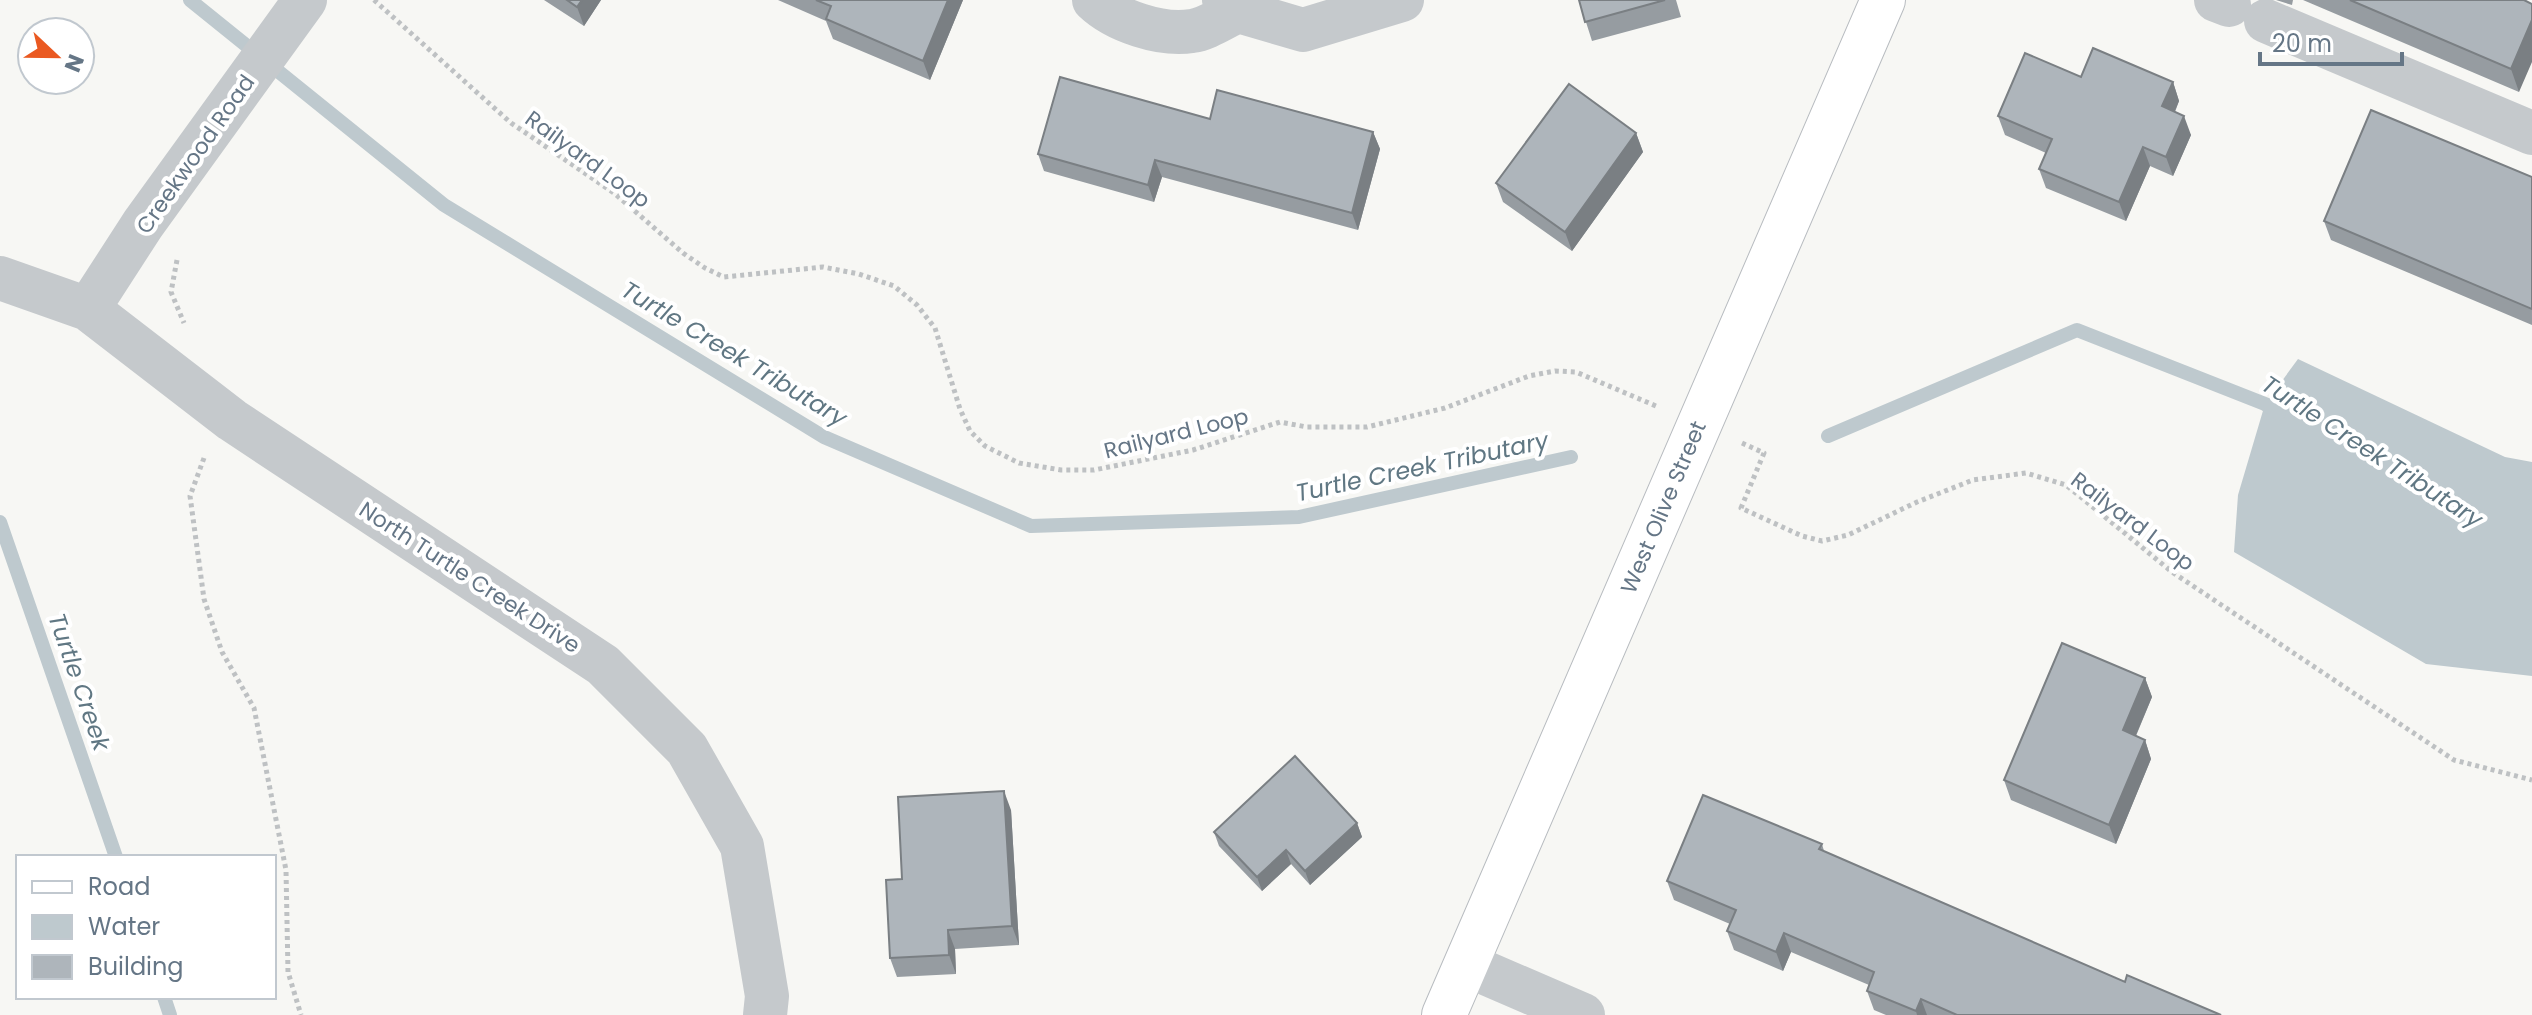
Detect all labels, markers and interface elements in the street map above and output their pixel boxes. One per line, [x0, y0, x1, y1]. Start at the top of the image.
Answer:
north arrow [16, 16, 96, 96]
scale bar [2260, 16, 2402, 66]
text: 20 m [2272, 27, 2332, 60]
text: N [57, 50, 92, 77]
street label: Creekwood Road [129, 68, 262, 240]
street label: Railyard Loop [519, 103, 657, 215]
water label: Turtle Creek Tributary [615, 273, 854, 435]
water label: Turtle Creek Tributary [2255, 368, 2491, 536]
street label: Railyard Loop [1101, 401, 1252, 466]
street label: West Olive Street [1613, 416, 1714, 598]
water label: Turtle Creek Tributary [1292, 423, 1553, 509]
street label: Railyard Loop [2064, 465, 2201, 578]
street label: North Turtle Creek Drive [353, 494, 586, 661]
water label: Turtle Creek [40, 609, 119, 757]
legend [16, 855, 276, 999]
text: Road [88, 870, 150, 903]
text: Water [88, 910, 160, 943]
text: Building [88, 950, 184, 983]

